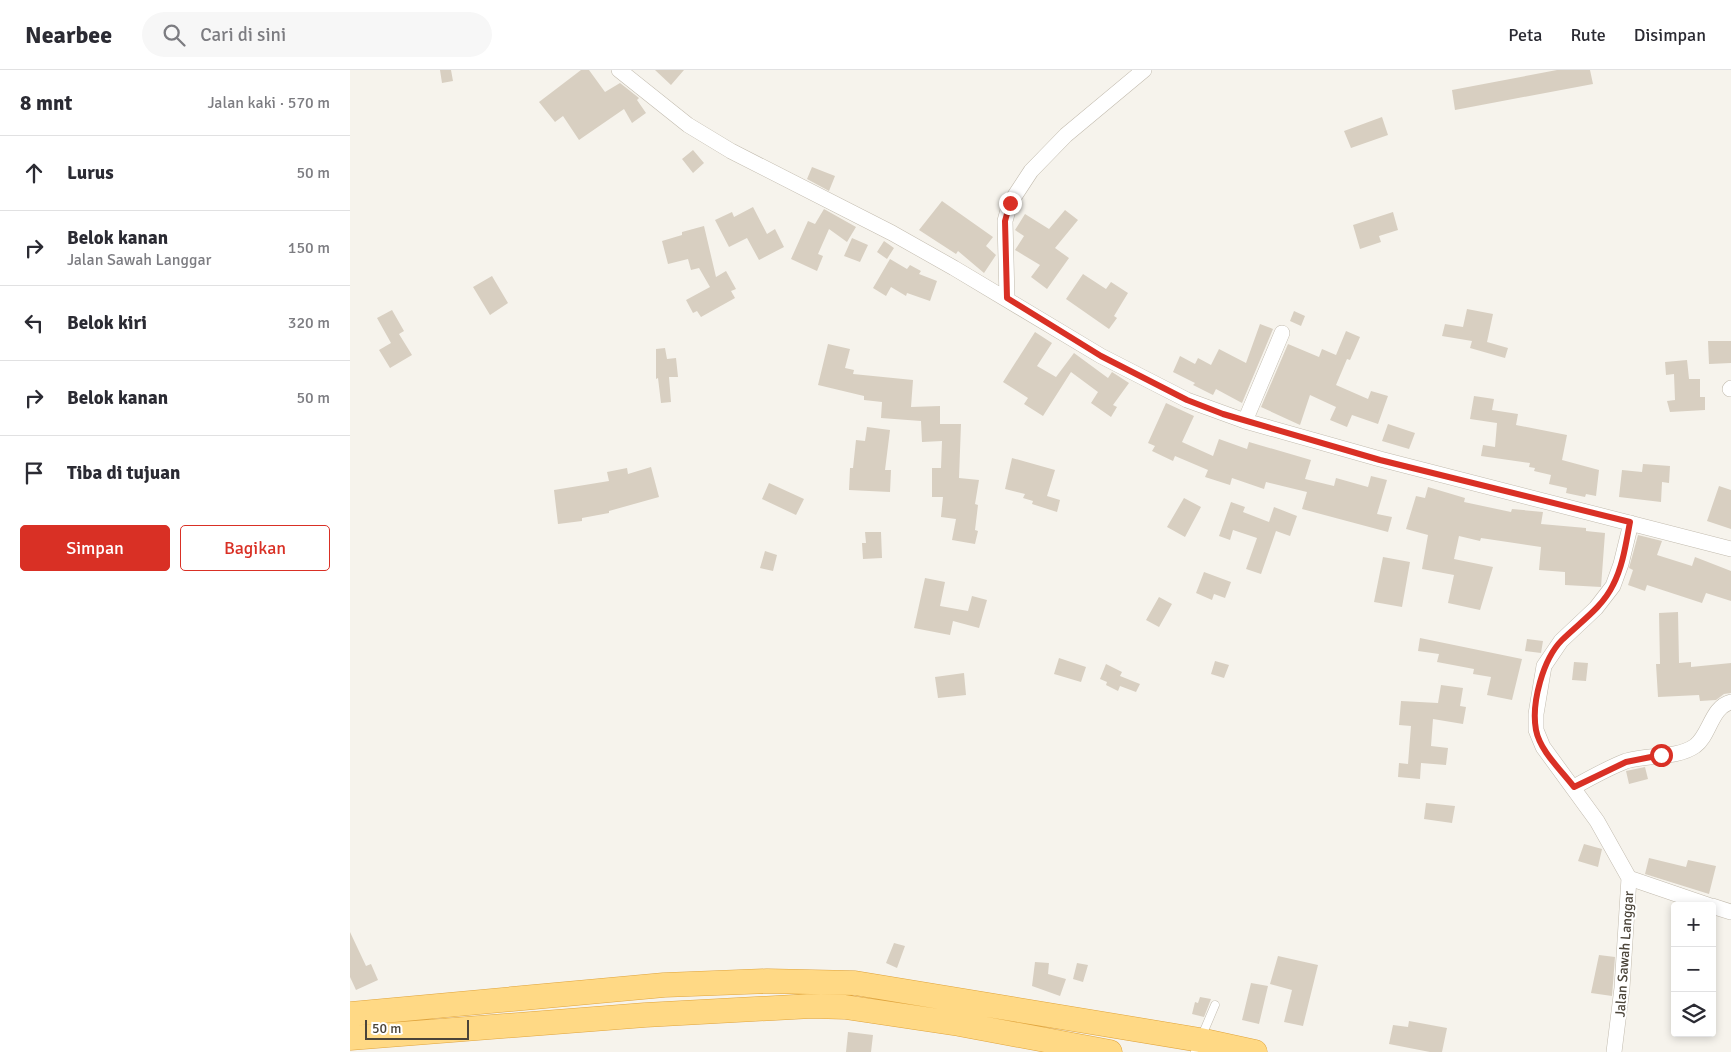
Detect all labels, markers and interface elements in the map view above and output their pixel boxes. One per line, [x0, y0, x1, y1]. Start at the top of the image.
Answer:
search box [142, 12, 492, 57]
text: Nearbee [25, 20, 112, 50]
icon: search [160, 21, 188, 49]
text: Cari di sini [200, 23, 286, 47]
text: Peta [1508, 24, 1542, 46]
text: Rute [1570, 24, 1606, 46]
text: Disimpan [1634, 24, 1706, 46]
text: 8 mnt [20, 90, 72, 116]
text: Jalan kaki · 570 m [208, 93, 330, 113]
icon: ahead [20, 159, 48, 187]
text: Lurus [67, 161, 114, 185]
text: 50 m [296, 163, 330, 183]
route end [999, 192, 1022, 215]
text: Belok kanan [67, 226, 168, 250]
icon: right [20, 234, 48, 262]
text: 150 m [288, 238, 330, 258]
text: Jalan Sawah Langgar [67, 250, 211, 270]
icon: left [20, 309, 48, 337]
text: Belok kiri [67, 311, 147, 335]
text: 320 m [288, 313, 330, 333]
icon: right [20, 384, 48, 412]
text: Belok kanan [67, 386, 168, 410]
text: 50 m [296, 388, 330, 408]
icon: arrive [20, 459, 48, 487]
text: Tiba di tujuan [67, 461, 180, 485]
button: Simpan [20, 525, 170, 571]
button: Bagikan [180, 525, 330, 571]
route start [1650, 744, 1673, 767]
street label: Jalan Sawah Langgar [1612, 890, 1637, 1018]
map controls [1671, 902, 1716, 1037]
button: + [1671, 902, 1716, 947]
button: − [1671, 947, 1716, 992]
button: layers [1671, 992, 1716, 1037]
scale bar [365, 1017, 469, 1040]
text: 50 m [372, 1020, 401, 1037]

